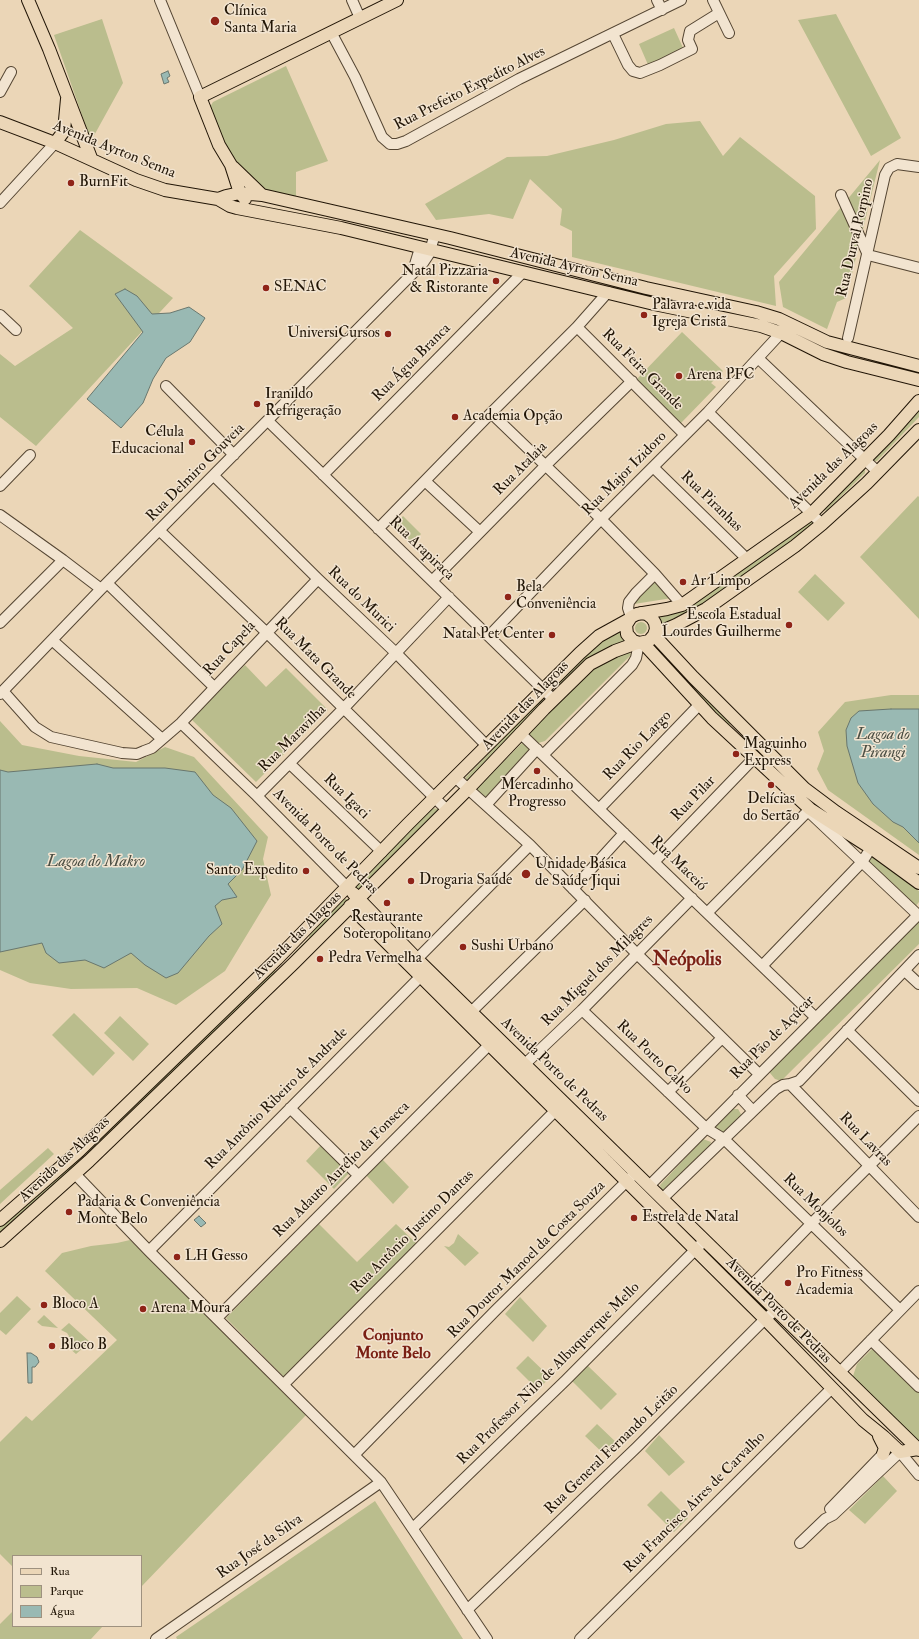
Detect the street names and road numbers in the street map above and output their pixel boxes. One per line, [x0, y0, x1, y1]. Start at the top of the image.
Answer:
street label: Rua Prefeito Expedito Alves [391, 43, 549, 135]
street label: Avenida Ayrton Senna [50, 117, 178, 183]
street label: Rua Durval Porpino [834, 177, 878, 299]
street label: Avenida Ayrton Senna [508, 245, 640, 291]
street label: Rua Água Branca [369, 320, 455, 406]
street label: Rua Feira Grande [598, 326, 686, 414]
street label: Avenida das Alagoas [786, 419, 882, 513]
street label: Rua Delmiro Gouveia [143, 420, 249, 526]
street label: Rua Major Izidoro [579, 428, 671, 520]
street label: Rua Atalaia [490, 438, 552, 500]
street label: Rua Piranhas [676, 468, 746, 536]
street label: Rua Arapiraca [384, 513, 458, 585]
street label: Rua do Murici [323, 563, 399, 637]
street label: Rua Mata Grande [270, 614, 360, 704]
street label: Rua Capela [200, 618, 260, 680]
street label: Avenida das Alagoas [479, 658, 573, 754]
street label: Rua Maravilha [255, 701, 331, 777]
street label: Rua Rio Largo [600, 707, 676, 785]
street label: Rua Igaci [319, 771, 373, 823]
street label: Rua Pilar [668, 773, 720, 825]
street label: Avenida Porto de Pedras [268, 785, 382, 899]
street label: Rua Maceió [646, 833, 710, 895]
street label: Avenida das Alagoas [250, 888, 346, 984]
street label: Rua Miguel dos Milagres [538, 911, 658, 1031]
street label: Rua Pão de Açúcar [727, 992, 819, 1084]
street label: Avenida Porto de Pedras [497, 1014, 611, 1126]
street label: Rua Porto Calvo [612, 1017, 696, 1099]
street label: Rua Antônio Ribeiro de Andrade [202, 1024, 352, 1174]
street label: Rua Adauto Aurélio da Fonseca [270, 1098, 414, 1242]
street label: Rua Lavras [835, 1109, 895, 1171]
street label: Avenida das Alagoas [16, 1113, 114, 1207]
street label: Rua Antônio Justino Dantas [348, 1167, 478, 1297]
street label: Rua Monjolos [779, 1171, 851, 1241]
street label: Rua Doutor Manoel da Costa Souza [444, 1177, 610, 1343]
street label: Avenida Porto de Pedras [721, 1254, 835, 1368]
street label: Rua Professor Nilo de Albuquerque Mello [454, 1279, 644, 1469]
street label: Rua General Fernando Leitão [541, 1381, 683, 1519]
street label: Rua Francisco Aires de Carvalho [621, 1429, 769, 1577]
street label: Rua José da Silva [214, 1511, 306, 1583]

